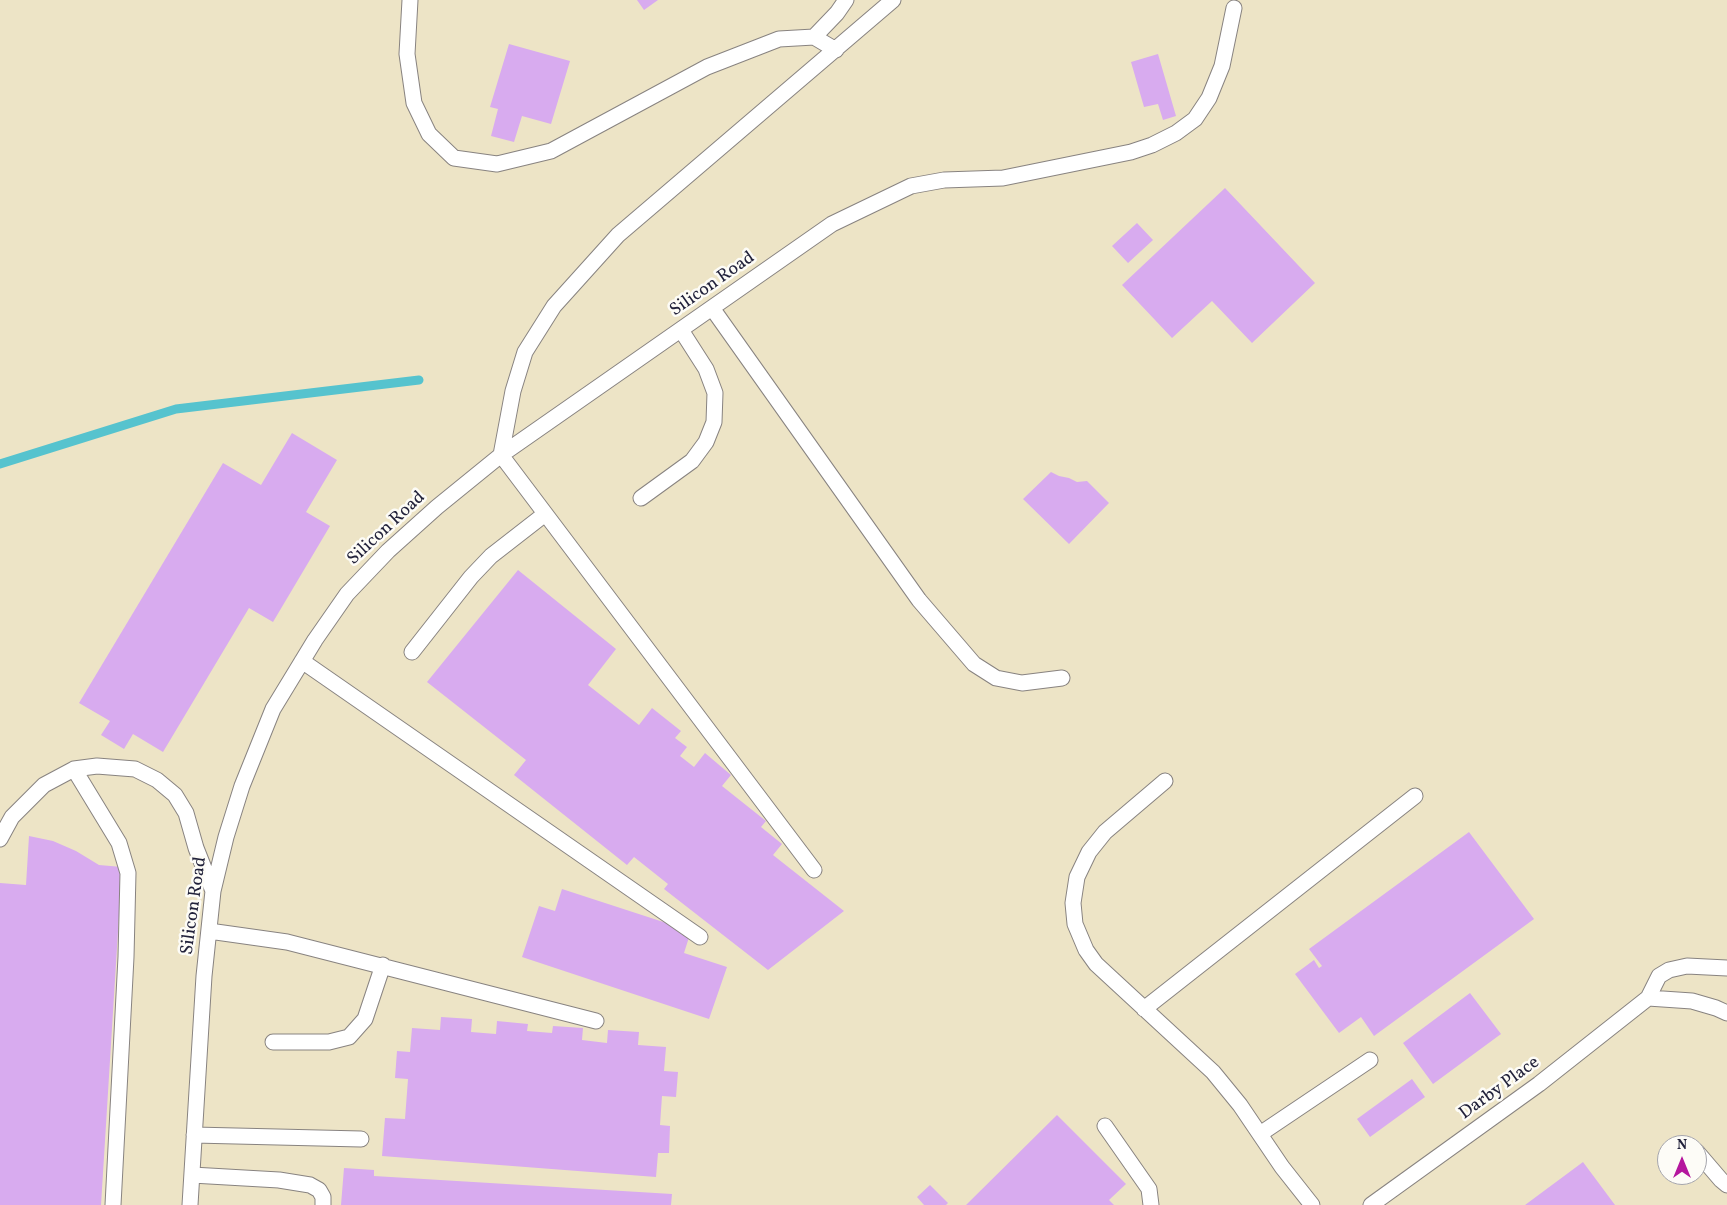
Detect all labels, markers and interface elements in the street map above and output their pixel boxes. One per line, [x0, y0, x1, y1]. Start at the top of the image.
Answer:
street label: Silicon Road [666, 248, 760, 322]
street label: Silicon Road [344, 487, 430, 571]
street label: Silicon Road [177, 856, 213, 956]
street label: Darby Place [1456, 1053, 1544, 1125]
north arrow [1657, 1135, 1707, 1185]
text: N [1677, 1136, 1687, 1155]

